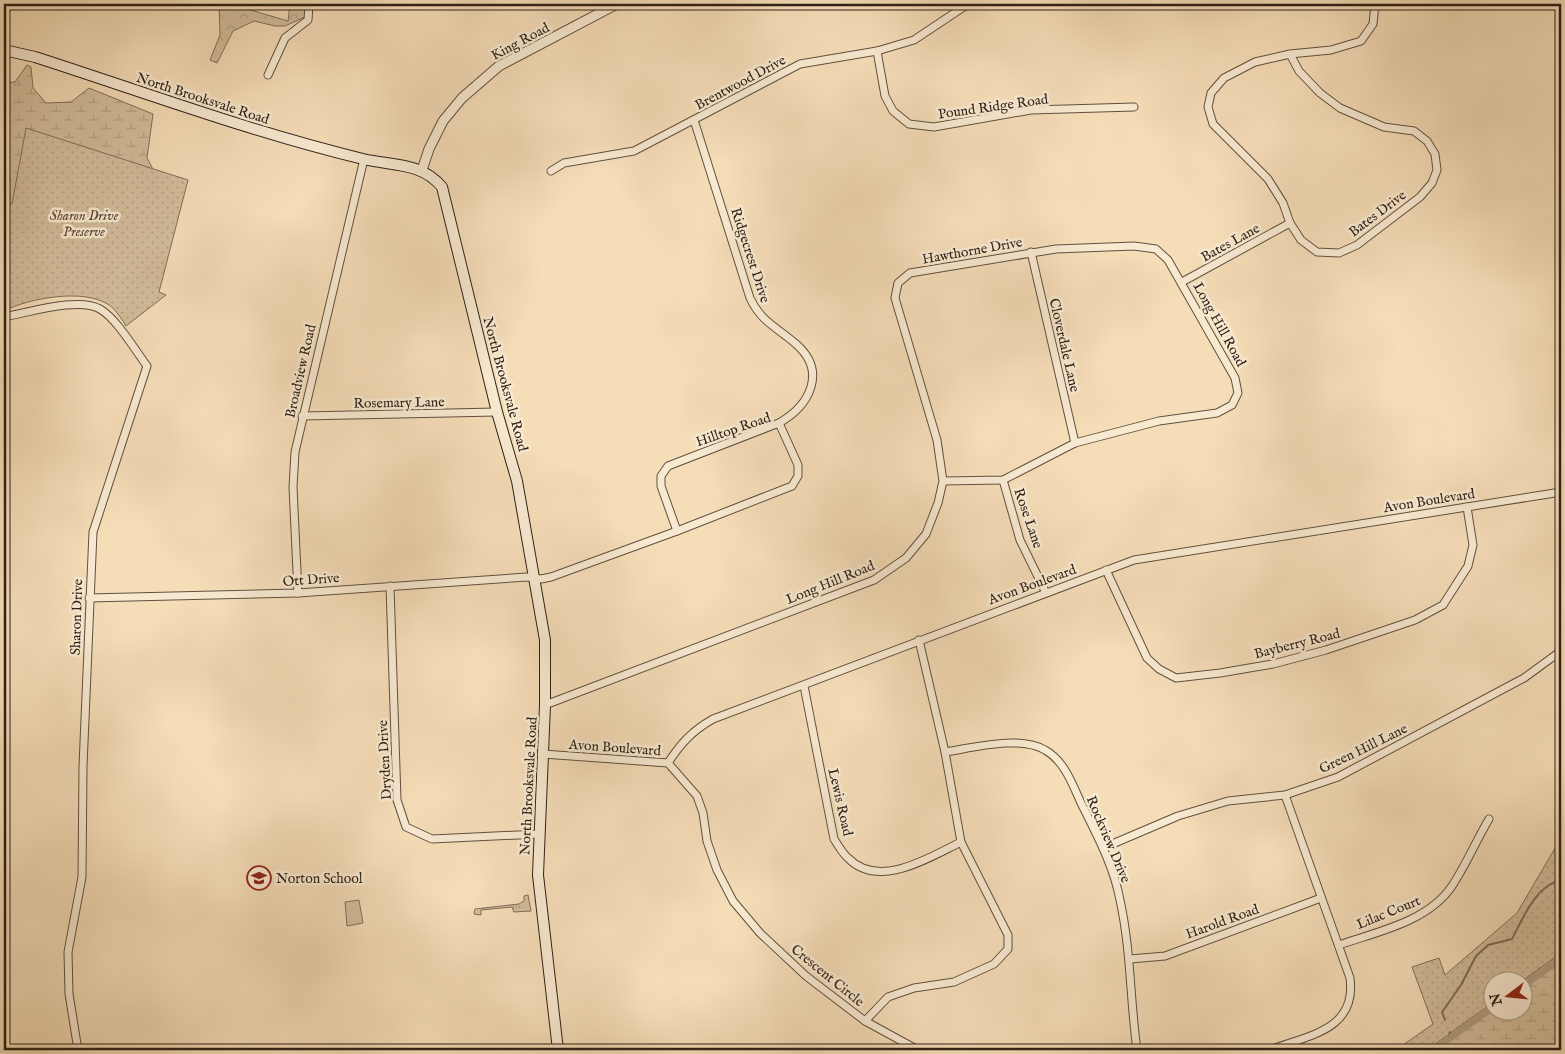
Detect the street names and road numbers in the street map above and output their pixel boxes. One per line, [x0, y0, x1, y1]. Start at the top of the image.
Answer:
street label: King Road [488, 19, 553, 65]
street label: Brentwood Drive [692, 51, 790, 114]
street label: North Brooksvale Road [134, 69, 272, 129]
street label: Pound Ridge Road [937, 90, 1050, 124]
street label: Bates Drive [1345, 186, 1410, 241]
street label: Ridgecrest Drive [726, 206, 774, 306]
street label: Bates Lane [1198, 219, 1264, 266]
street label: Hawthorne Drive [921, 233, 1024, 269]
street label: Long Hill Road [1189, 279, 1250, 370]
street label: Cloverdale Lane [1045, 297, 1084, 394]
street label: North Brooksvale Road [478, 315, 532, 454]
street label: Broadview Road [281, 322, 321, 420]
street label: Rosemary Lane [353, 393, 445, 413]
street label: Hilltop Road [693, 409, 774, 451]
street label: Avon Boulevard [1381, 485, 1477, 517]
street label: Rose Lane [1009, 486, 1047, 551]
street label: Long Hill Road [783, 557, 878, 609]
street label: Avon Boulevard [985, 561, 1079, 610]
street label: Ott Drive [282, 569, 341, 591]
street label: Sharon Drive [67, 578, 87, 656]
street label: Bayberry Road [1252, 624, 1343, 663]
street label: North Brooksvale Road [516, 716, 542, 856]
street label: Dryden Drive [374, 719, 396, 800]
street label: Green Hill Lane [1316, 720, 1411, 778]
street label: Avon Boulevard [567, 736, 662, 760]
street label: Lewis Road [823, 767, 857, 838]
street label: Rockview Drive [1082, 793, 1135, 886]
street label: Lilac Court [1354, 892, 1423, 934]
street label: Harold Road [1183, 900, 1262, 944]
street label: Crescent Circle [787, 941, 868, 1011]

